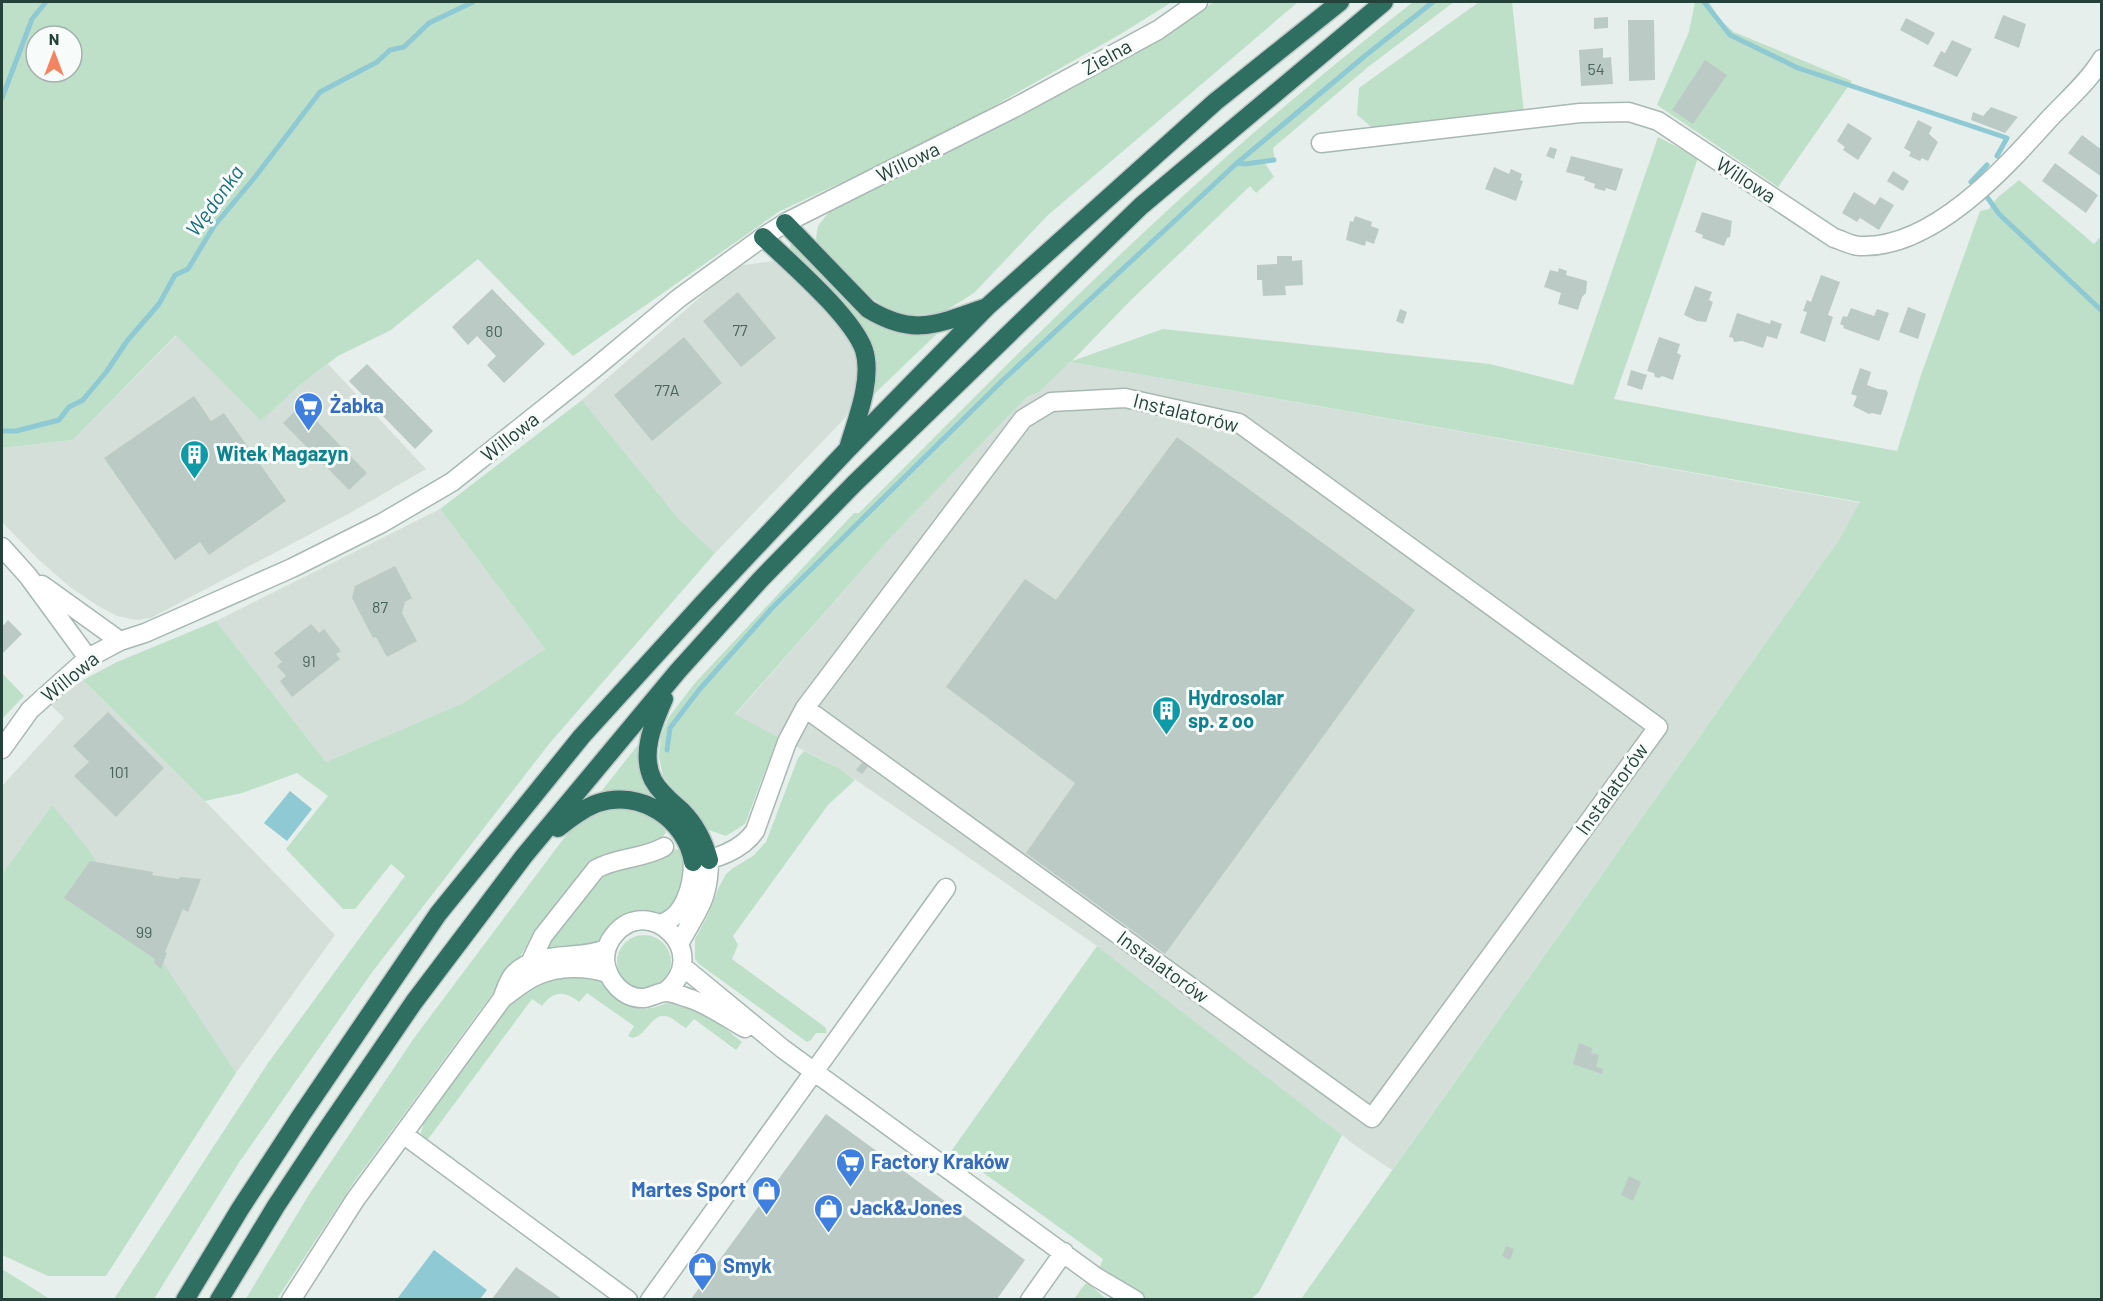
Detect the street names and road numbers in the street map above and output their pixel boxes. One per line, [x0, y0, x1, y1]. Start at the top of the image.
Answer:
street label: Zielna [1078, 33, 1135, 79]
street label: Willowa [872, 136, 943, 187]
street label: Willowa [1712, 151, 1781, 207]
street label: Instalatorów [1131, 387, 1241, 437]
street label: Willowa [476, 406, 543, 466]
street label: Willowa [36, 646, 103, 707]
street label: Instalatorów [1570, 738, 1653, 839]
street label: Instalatorów [1113, 925, 1214, 1008]

